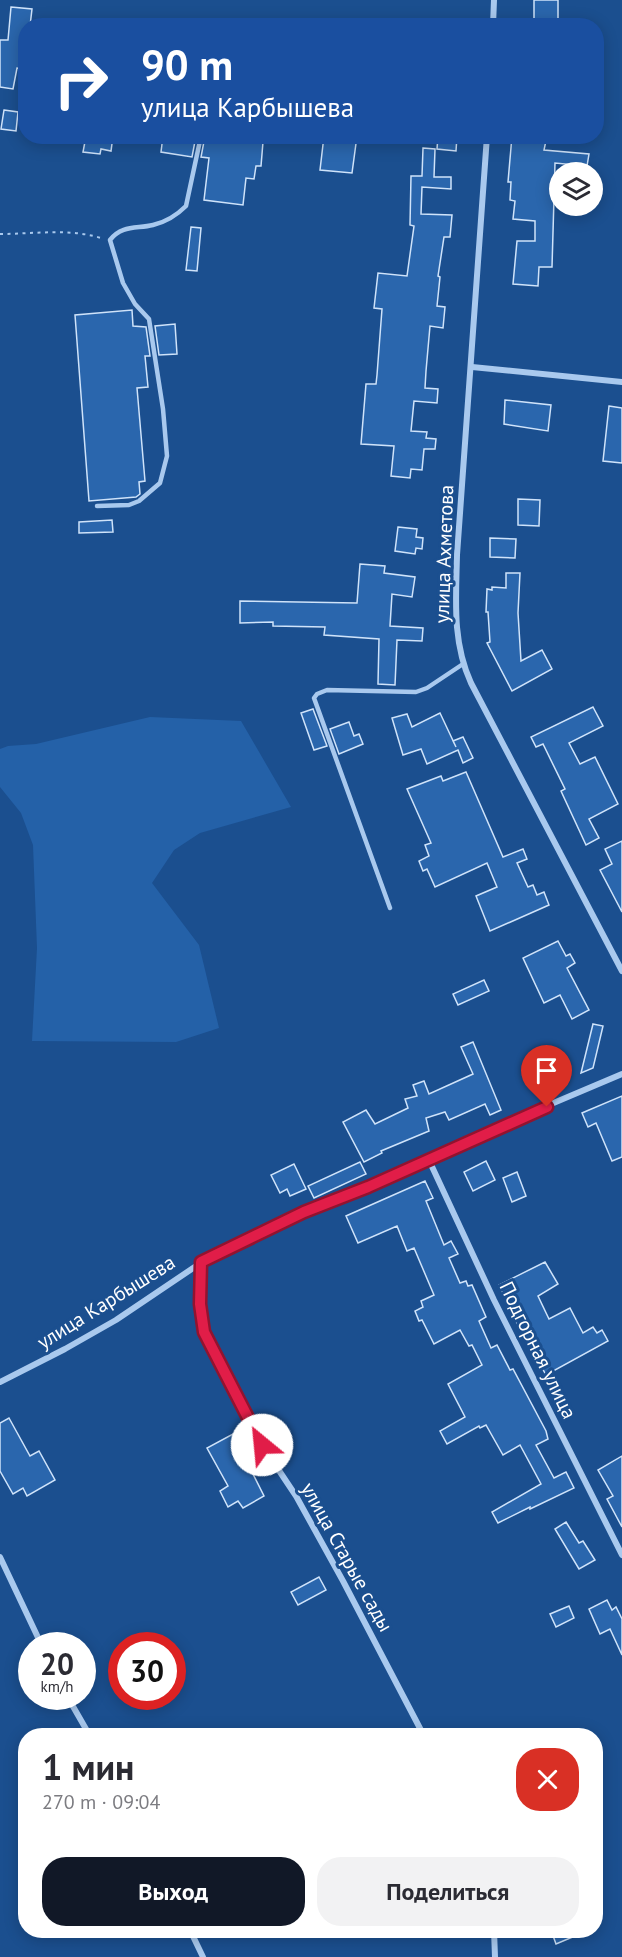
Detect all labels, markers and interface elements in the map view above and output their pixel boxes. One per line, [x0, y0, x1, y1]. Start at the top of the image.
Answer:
text: 90 m [141, 37, 233, 92]
icon: right [42, 42, 120, 120]
text: улица Карбышева [141, 90, 354, 124]
map controls [549, 162, 603, 216]
button: layers [549, 162, 603, 216]
street label: улица Ахметова [429, 484, 459, 624]
pin [521, 1045, 572, 1107]
icon: arrive [530, 1054, 563, 1087]
street label: улица Карбышева [32, 1249, 180, 1355]
street label: Подгорная улица [494, 1277, 582, 1423]
position arrow [230, 1413, 294, 1477]
street label: улица Старые сады [295, 1478, 399, 1636]
speed limit sign: 30 [108, 1632, 186, 1710]
text: 20 [40, 1644, 74, 1683]
text: km/h [41, 1677, 73, 1696]
text: 1 мин [42, 1743, 134, 1790]
button: close [516, 1748, 579, 1811]
text: 270 m · 09:04 [42, 1789, 160, 1815]
button: Выход [42, 1857, 305, 1926]
button: Поделиться [317, 1857, 579, 1926]

